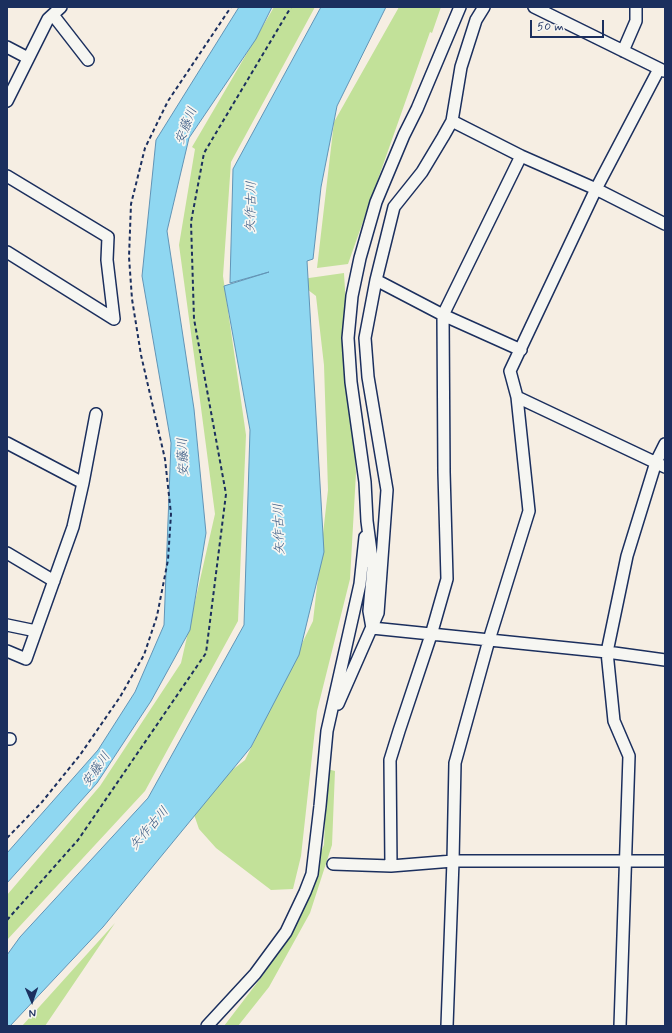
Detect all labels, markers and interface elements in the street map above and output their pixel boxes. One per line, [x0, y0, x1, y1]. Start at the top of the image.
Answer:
scale bar [532, 12, 606, 38]
text: 50 m [537, 19, 564, 35]
water label: 安藤川 [173, 105, 201, 147]
water label: 矢作古川 [244, 181, 260, 233]
water label: 安藤川 [176, 437, 192, 477]
water label: 矢作古川 [271, 503, 289, 555]
water label: 安藤川 [79, 750, 115, 790]
water label: 矢作古川 [127, 804, 173, 854]
north arrow [12, 981, 52, 1021]
text: N [29, 1006, 36, 1020]

